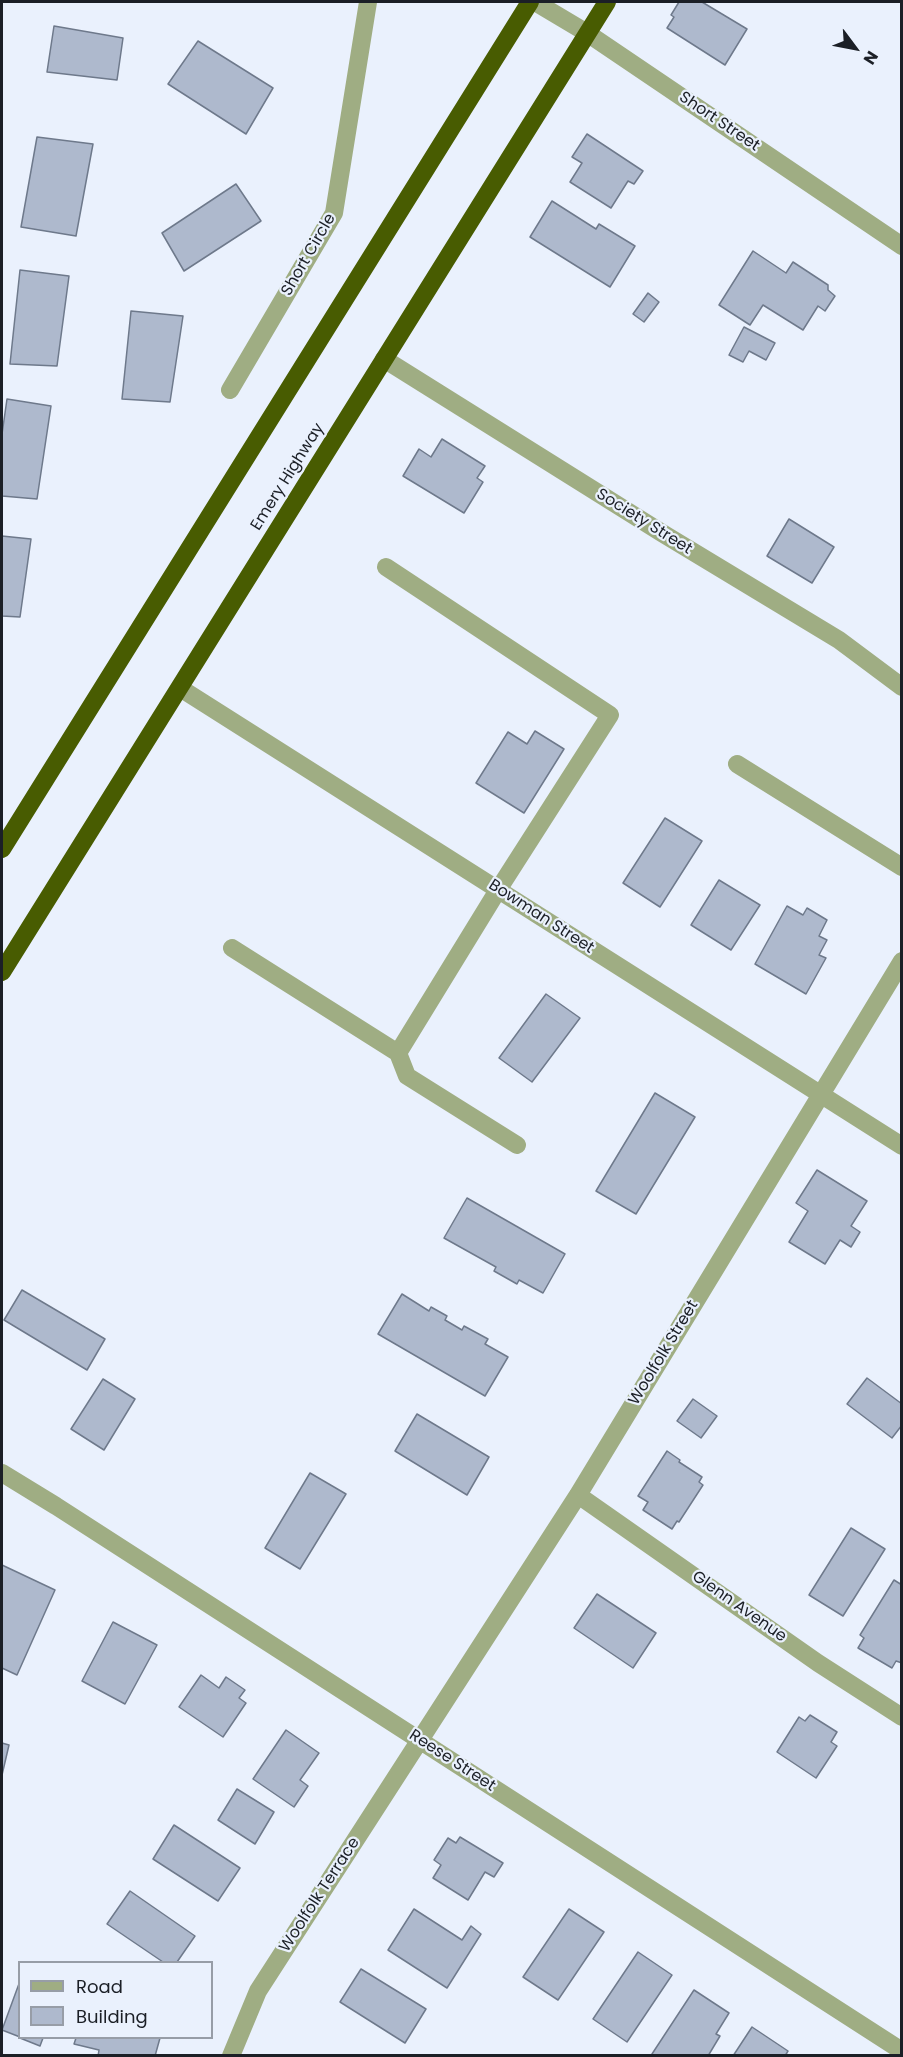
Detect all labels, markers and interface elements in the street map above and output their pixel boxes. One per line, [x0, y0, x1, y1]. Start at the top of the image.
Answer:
north arrow [825, 18, 885, 78]
text: N [858, 47, 884, 69]
street label: Short Street [675, 88, 763, 156]
street label: Short Circle [278, 210, 340, 300]
street label: Emery Highway [247, 420, 329, 534]
street label: Society Street [593, 485, 695, 559]
street label: Bowman Street [485, 876, 597, 958]
street label: Woolfolk Street [625, 1297, 703, 1409]
street label: Glenn Avenue [688, 1567, 790, 1647]
street label: Reese Street [405, 1726, 499, 1796]
street label: Woolfolk Terrace [276, 1834, 364, 1956]
legend [18, 1961, 213, 2039]
text: Road [76, 1974, 123, 1999]
text: Building [76, 2004, 148, 2029]

